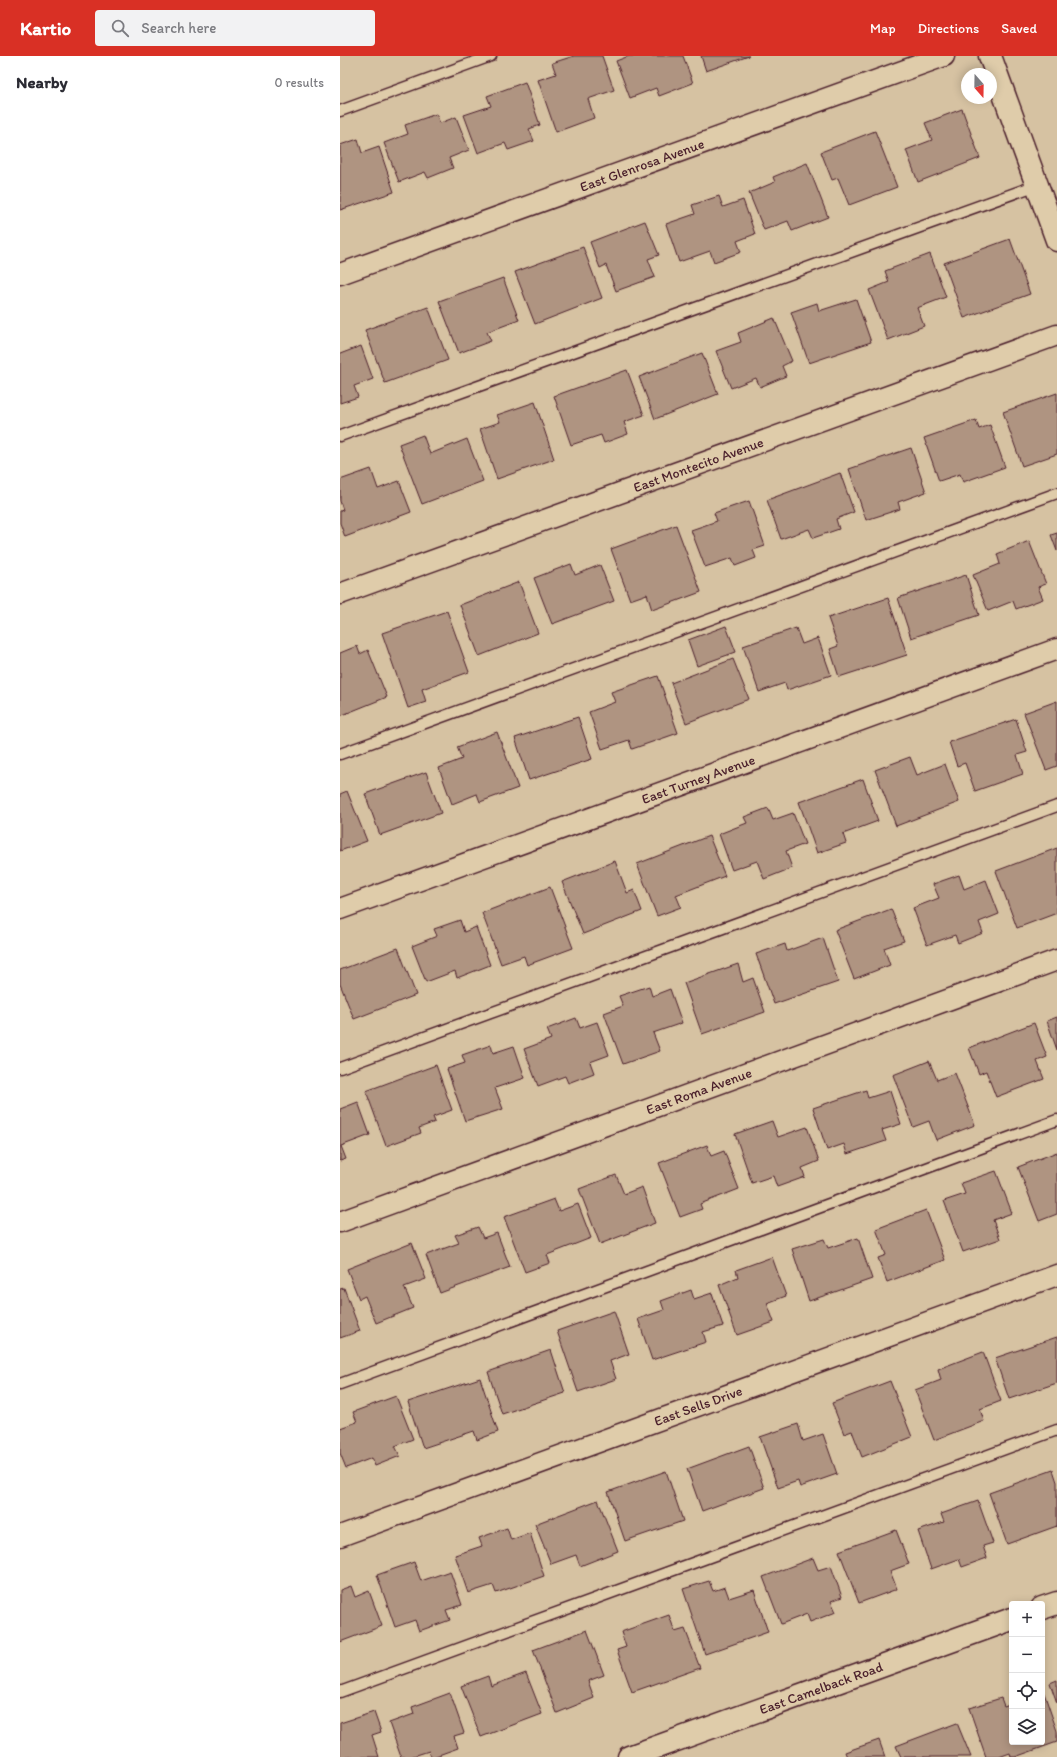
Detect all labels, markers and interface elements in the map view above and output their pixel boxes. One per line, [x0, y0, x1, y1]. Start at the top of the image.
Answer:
search box [95, 10, 375, 46]
text: Kartio [20, 17, 71, 40]
icon: search [109, 17, 131, 39]
text: Search here [141, 19, 216, 37]
text: Map [870, 20, 896, 37]
text: Directions [918, 20, 979, 37]
text: Saved [1001, 20, 1037, 37]
north arrow [961, 68, 997, 104]
text: Nearby [16, 72, 68, 92]
text: 0 results [274, 75, 324, 90]
street label: East Glenrosa Avenue [578, 135, 707, 196]
street label: East Montecito Avenue [631, 434, 766, 496]
street label: East Turney Avenue [639, 751, 758, 808]
street label: East Roma Avenue [644, 1064, 754, 1118]
street label: East Sells Drive [652, 1382, 745, 1430]
map controls [1009, 1601, 1045, 1745]
button: + [1009, 1601, 1045, 1637]
button: − [1009, 1637, 1045, 1673]
street label: East Camelback Road [757, 1658, 886, 1718]
button: locate [1009, 1673, 1045, 1709]
button: layers [1009, 1709, 1045, 1745]

